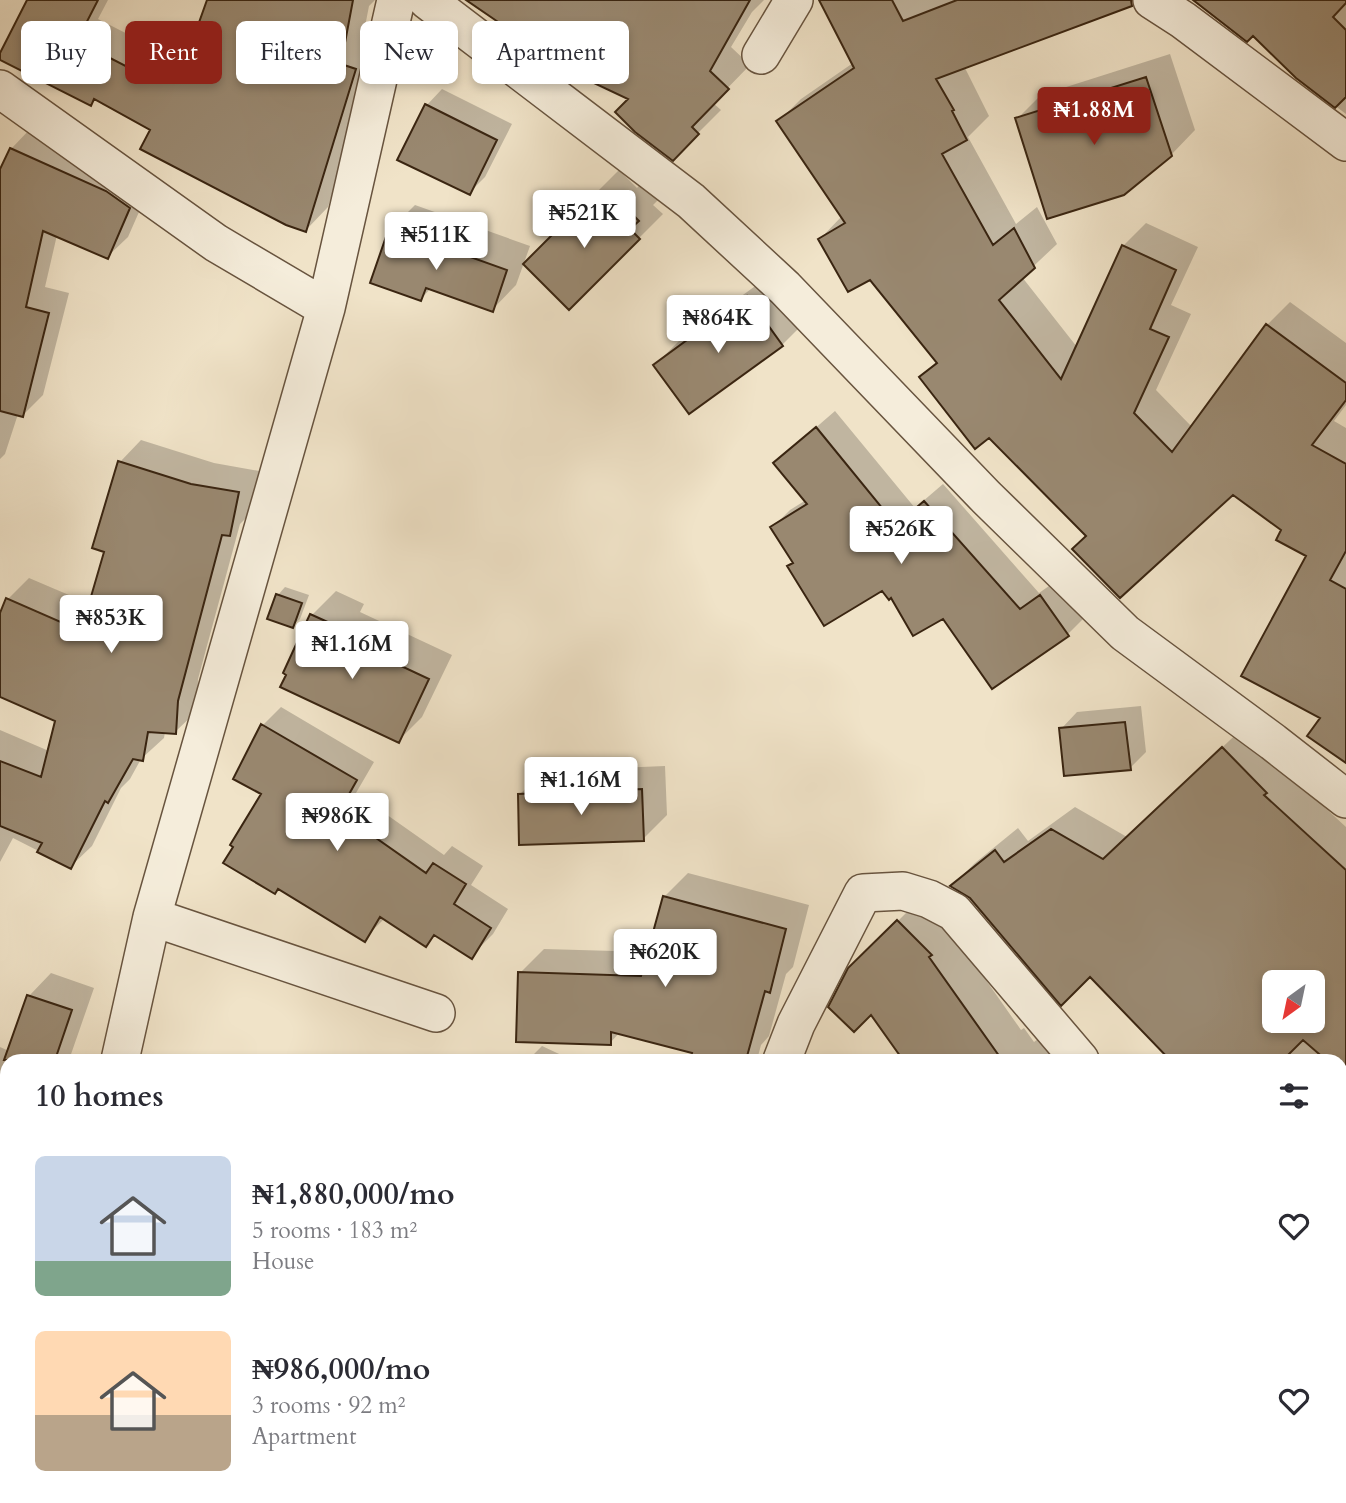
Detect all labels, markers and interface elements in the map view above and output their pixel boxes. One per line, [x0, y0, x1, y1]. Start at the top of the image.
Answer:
chip: Buy [21, 21, 111, 84]
chip: Rent [125, 21, 222, 84]
chip: Filters [236, 21, 346, 84]
chip: New [360, 21, 458, 84]
chip: Apartment [472, 21, 629, 84]
pin: ₦1.88M [1037, 88, 1151, 147]
text: ₦1.88M [1054, 94, 1134, 125]
pin: ₦521K [535, 190, 633, 250]
text: ₦521K [549, 197, 619, 228]
pin: ₦511K [387, 212, 485, 272]
text: ₦511K [401, 219, 471, 250]
pin: ₦864K [669, 296, 767, 355]
text: ₦864K [683, 302, 753, 333]
pin: ₦526K [852, 506, 950, 566]
text: ₦526K [866, 513, 936, 544]
pin: ₦853K [62, 596, 160, 655]
text: ₦853K [76, 602, 146, 633]
pin: ₦1.16M [295, 622, 409, 681]
text: ₦1.16M [312, 628, 392, 659]
pin: ₦1.16M [524, 758, 638, 817]
text: ₦1.16M [541, 764, 621, 795]
pin: ₦986K [288, 794, 386, 853]
text: ₦986K [302, 800, 372, 831]
pin: ₦620K [616, 930, 714, 989]
text: ₦620K [630, 936, 700, 967]
north arrow [1262, 970, 1325, 1032]
map controls [1262, 970, 1325, 1033]
text: 10 homes [35, 1076, 164, 1117]
icon: filters [1275, 1077, 1313, 1115]
text: ₦1,880,000/mo [252, 1174, 455, 1215]
icon: home [91, 1184, 175, 1268]
icon: heart [1275, 1207, 1313, 1245]
text: 5 rooms · 183 m² [252, 1215, 417, 1246]
text: House [252, 1246, 314, 1277]
text: ₦986,000/mo [252, 1349, 430, 1390]
icon: home [91, 1359, 175, 1443]
icon: heart [1275, 1382, 1313, 1420]
text: 3 rooms · 92 m² [252, 1390, 405, 1421]
text: Apartment [252, 1421, 356, 1452]

